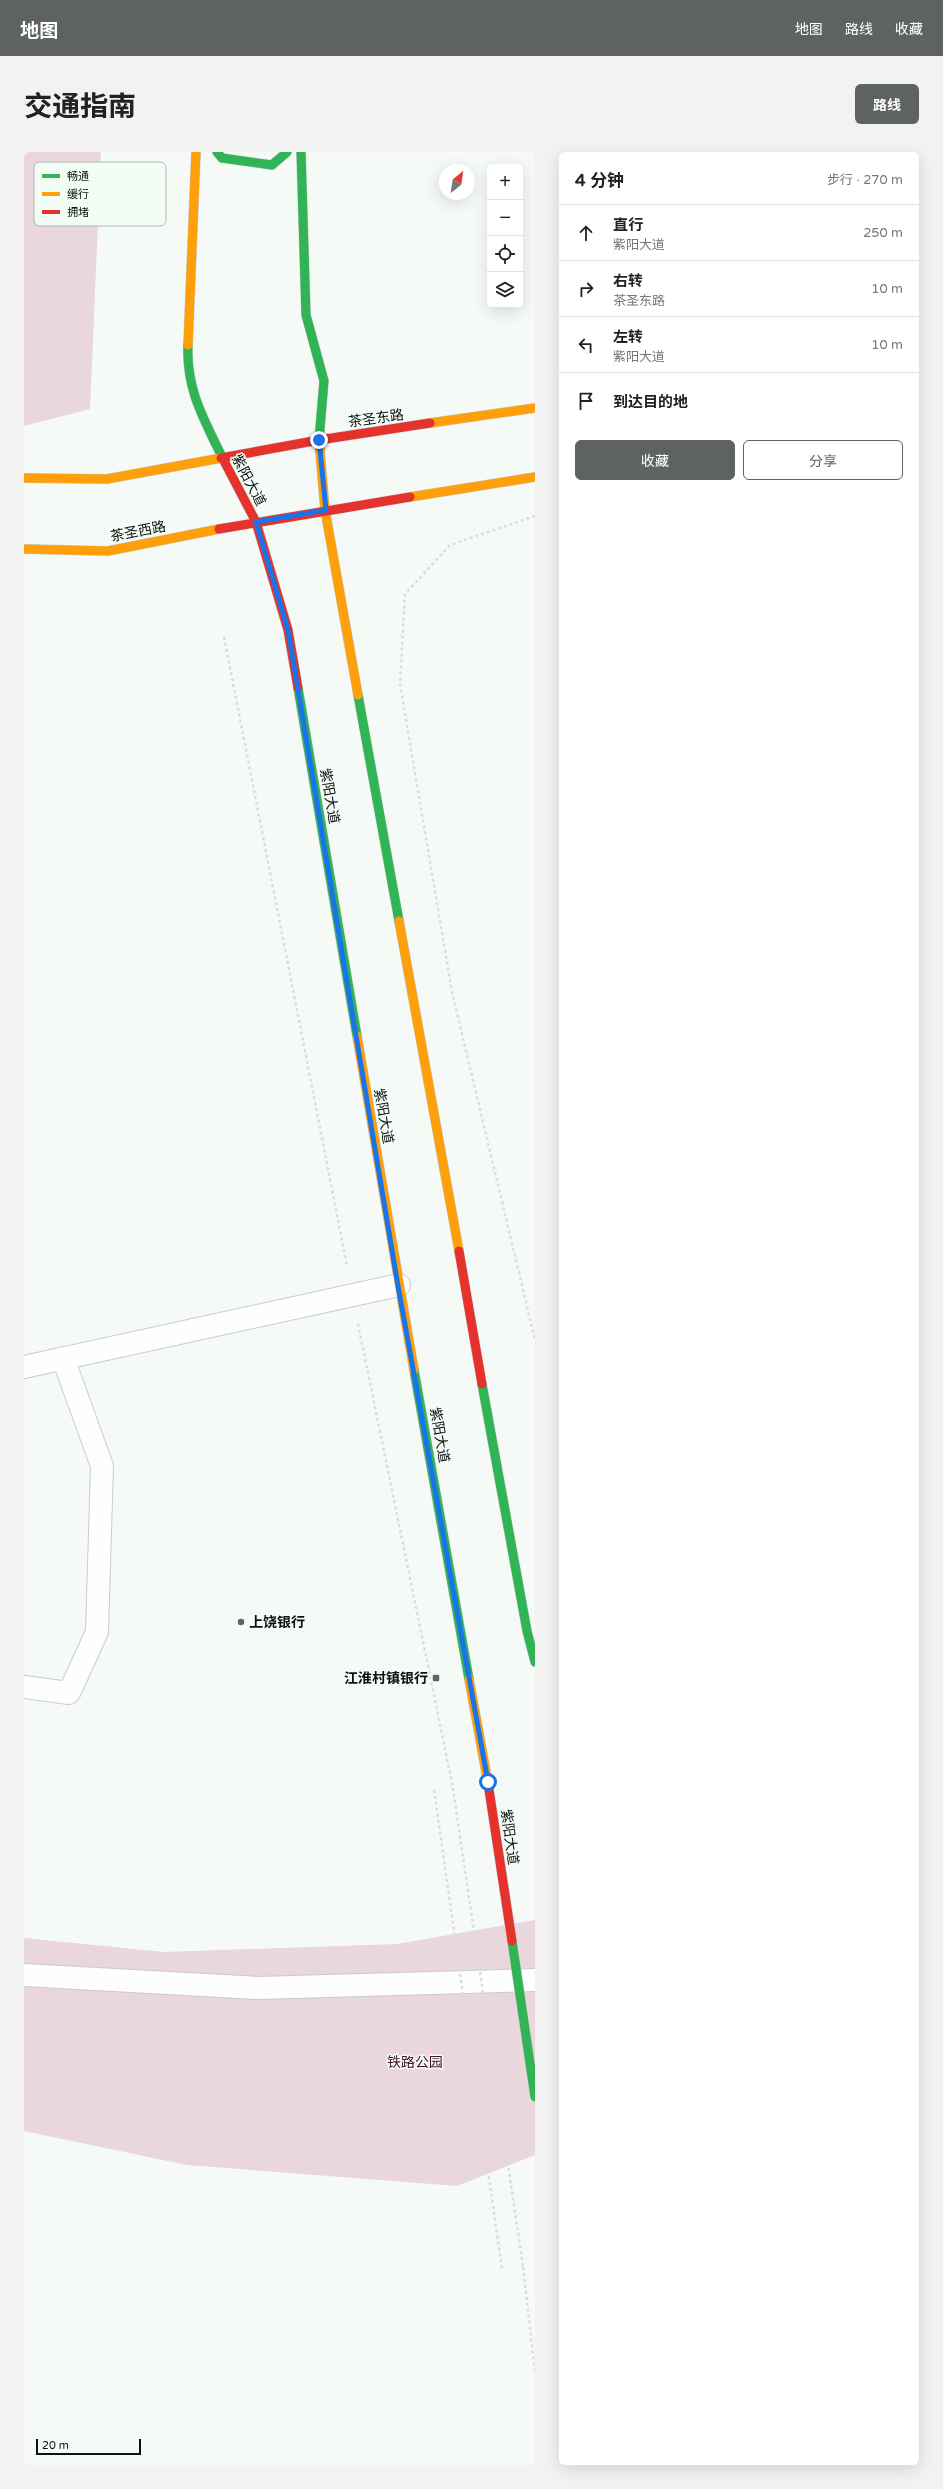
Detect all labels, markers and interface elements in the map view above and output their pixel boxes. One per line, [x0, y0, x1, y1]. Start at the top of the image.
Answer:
text: 地图 [20, 20, 58, 42]
text: 地图 [795, 21, 823, 38]
text: 路线 [845, 21, 873, 38]
text: 收藏 [895, 21, 923, 38]
button: 路线 [855, 84, 919, 124]
text: 交通指南 [24, 90, 136, 124]
legend [34, 162, 166, 226]
north arrow [439, 164, 475, 200]
map controls [487, 164, 523, 308]
button: + [487, 164, 523, 200]
text: 畅通 [67, 170, 89, 183]
text: 4 分钟 [575, 170, 624, 191]
text: 步行 · 270 m [827, 172, 903, 188]
text: 缓行 [67, 188, 89, 201]
button: − [487, 200, 523, 236]
text: 拥堵 [67, 206, 89, 219]
text: 直行 [613, 216, 643, 234]
icon: ahead [575, 222, 597, 244]
text: 250 m [863, 225, 903, 241]
button: locate [487, 236, 523, 272]
text: 紫阳大道 [613, 237, 665, 253]
button: layers [487, 272, 523, 308]
text: 右转 [613, 272, 643, 290]
icon: right [575, 278, 597, 300]
text: 10 m [871, 281, 903, 297]
text: 茶圣东路 [613, 293, 665, 309]
text: 左转 [613, 328, 643, 346]
icon: left [575, 334, 597, 356]
text: 10 m [871, 337, 903, 353]
text: 紫阳大道 [613, 349, 665, 365]
icon: arrive [575, 390, 597, 412]
text: 到达目的地 [613, 393, 688, 411]
street label: 茶圣东路 [347, 406, 405, 431]
route end [310, 431, 328, 449]
button: 收藏 [575, 440, 735, 480]
button: 分享 [743, 440, 903, 480]
street label: 紫阳大道 [228, 452, 269, 509]
street label: 茶圣西路 [109, 518, 167, 545]
street label: 紫阳大道 [316, 767, 343, 825]
street label: 紫阳大道 [370, 1087, 397, 1145]
street label: 紫阳大道 [426, 1406, 453, 1464]
place label: 上饶银行 [249, 1614, 305, 1631]
marker: 上饶银行 [236, 1617, 246, 1627]
place label: 江淮村镇银行 [344, 1670, 428, 1687]
marker: 江淮村镇银行 [431, 1673, 441, 1683]
route start [479, 1773, 497, 1791]
street label: 紫阳大道 [497, 1808, 522, 1866]
park label: 铁路公园 [387, 2054, 443, 2071]
scale bar [36, 2437, 141, 2456]
text: 20 m [42, 2439, 69, 2452]

